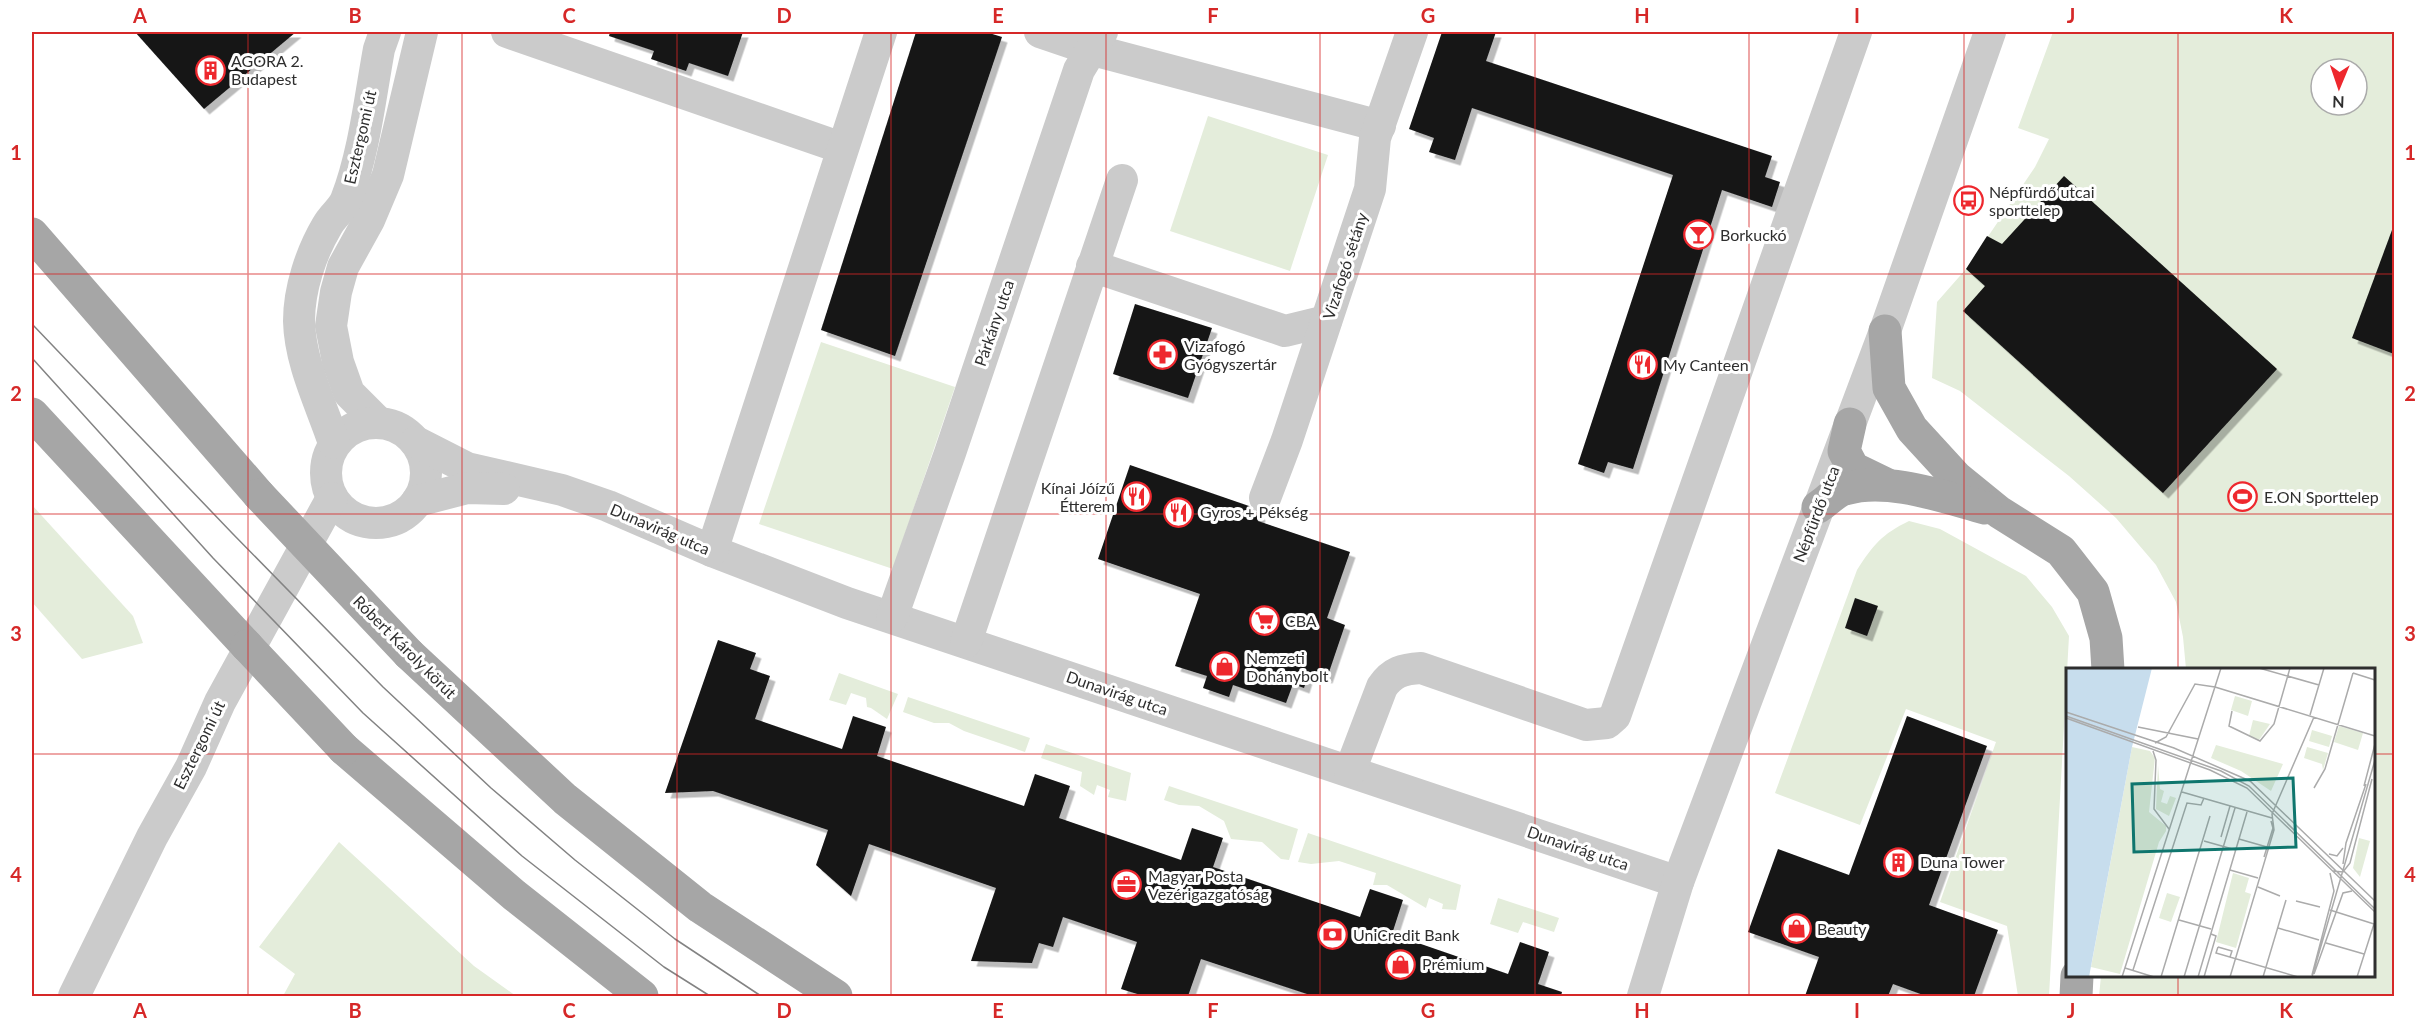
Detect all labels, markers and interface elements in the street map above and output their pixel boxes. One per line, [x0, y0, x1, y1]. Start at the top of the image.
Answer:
text: A [132, 3, 147, 27]
text: B [348, 3, 362, 27]
text: C [562, 3, 576, 27]
text: D [776, 3, 792, 27]
text: E [992, 3, 1004, 27]
text: F [1207, 3, 1219, 27]
text: G [1421, 3, 1435, 27]
text: H [1634, 3, 1650, 27]
text: I [1854, 3, 1860, 27]
text: J [2067, 3, 2075, 27]
text: K [2279, 3, 2293, 27]
place label: AGORA 2. Budapest [231, 51, 304, 88]
building icon: AGORA 2. Budapest [194, 54, 226, 86]
north arrow [2309, 57, 2369, 117]
street label: Esztergomi út [339, 88, 380, 186]
text: N [2332, 93, 2345, 112]
text: 1 [10, 140, 22, 164]
text: 1 [2404, 140, 2416, 164]
place label: Népfürdő utcai sporttelep [1989, 182, 2094, 219]
bus stop icon: Népfürdő utcai sporttelep [1952, 185, 1984, 217]
street label: Vizafogó sétány [1318, 209, 1371, 322]
bar icon: Borkuckó [1683, 219, 1715, 251]
place label: Borkuckó [1720, 225, 1787, 244]
street label: Párkány utca [970, 277, 1017, 369]
place label: Vizafogó Gyógyszertár [1184, 336, 1277, 373]
pharmacy icon: Vizafogó Gyógyszertár [1147, 339, 1179, 371]
restaurant icon: My Canteen [1626, 349, 1658, 381]
place label: My Canteen [1663, 355, 1749, 374]
text: 2 [10, 381, 22, 405]
text: 2 [2404, 381, 2416, 405]
street label: Népfürdő utca [1788, 463, 1843, 565]
place label: Kínai Jóízű Étterem [1041, 478, 1115, 515]
restaurant icon: Kínai Jóízű Étterem [1120, 481, 1152, 513]
sports icon: E.ON Sporttelep [2227, 481, 2259, 513]
place label: E.ON Sporttelep [2264, 487, 2379, 506]
restaurant icon: Gyros + Pékség [1163, 496, 1195, 528]
street label: Dunavirág utca [608, 499, 713, 558]
place label: Gyros + Pékség [1200, 502, 1308, 521]
street label: Róbert Károly körút [350, 591, 461, 702]
supermarket icon: CBA [1248, 605, 1280, 637]
place label: CBA [1285, 611, 1317, 630]
text: 3 [10, 621, 22, 645]
text: 3 [2404, 621, 2416, 645]
place label: Nemzeti Dohánybolt [1246, 648, 1329, 685]
shop icon: Nemzeti Dohánybolt [1209, 651, 1241, 683]
street label: Dunavirág utca [1064, 666, 1170, 719]
inset map [2066, 668, 2375, 977]
street label: Esztergomi út [169, 697, 228, 792]
street label: Dunavirág utca [1525, 821, 1631, 874]
building icon: Duna Tower [1883, 846, 1915, 878]
place label: Duna Tower [1920, 852, 2005, 871]
text: 4 [10, 862, 22, 886]
text: 4 [2404, 862, 2416, 886]
place label: Magyar Posta Vezérigazgatóság [1148, 866, 1269, 903]
office icon: Magyar Posta Vezérigazgatóság [1111, 869, 1143, 901]
shop icon: Beauty [1780, 913, 1812, 945]
bank icon: UniCredit Bank [1316, 919, 1348, 951]
place label: Beauty [1817, 919, 1867, 938]
place label: UniCredit Bank [1353, 925, 1460, 944]
shop icon: Prémium [1385, 948, 1417, 980]
place label: Prémium [1422, 954, 1484, 973]
text: A [132, 998, 147, 1022]
text: B [348, 998, 362, 1022]
text: C [562, 998, 576, 1022]
text: D [776, 998, 792, 1022]
text: E [992, 998, 1004, 1022]
text: F [1207, 998, 1219, 1022]
text: G [1421, 998, 1435, 1022]
text: H [1634, 998, 1650, 1022]
text: I [1854, 998, 1860, 1022]
text: J [2067, 998, 2075, 1022]
text: K [2279, 998, 2293, 1022]

